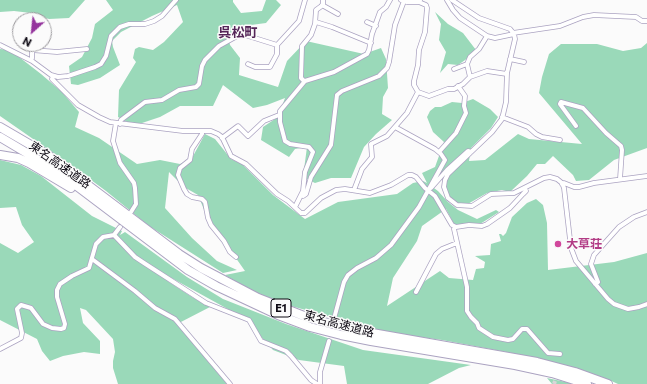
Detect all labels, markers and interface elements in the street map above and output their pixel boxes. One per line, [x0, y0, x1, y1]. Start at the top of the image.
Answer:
north arrow [12, 12, 52, 52]
district label: 呉松町 [219, 25, 257, 41]
text: N [20, 35, 33, 50]
street label: 東名高速道路 [26, 138, 94, 192]
place label: 大草荘 [566, 237, 602, 251]
marker: 大草荘 [553, 239, 563, 249]
road number: E1 [271, 299, 291, 317]
street label: 東名高速道路 [302, 308, 376, 340]

